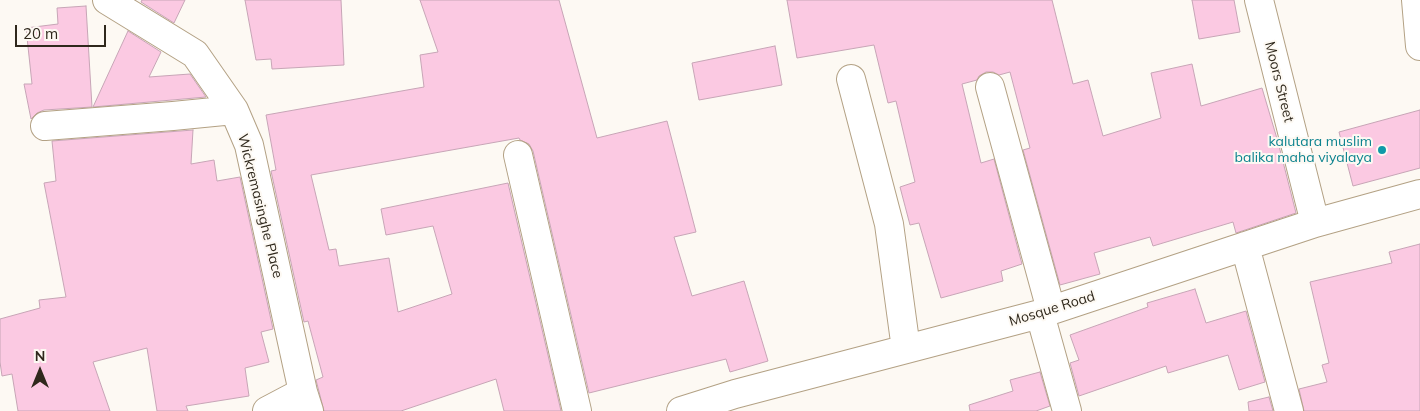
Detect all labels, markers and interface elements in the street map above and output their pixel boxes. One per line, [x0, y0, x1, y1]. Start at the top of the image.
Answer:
scale bar [18, 15, 109, 47]
text: 20 m [23, 24, 58, 43]
street label: Moors Street [1261, 40, 1297, 124]
street label: Wickremasinghe Place [234, 132, 286, 280]
place label: kalutara muslim balika maha viyalaya [1235, 134, 1372, 166]
marker: kalutara muslim balika maha viyalaya [1376, 144, 1388, 156]
street label: Mosque Road [1007, 288, 1097, 330]
north arrow [15, 346, 65, 396]
text: N [35, 347, 45, 365]

